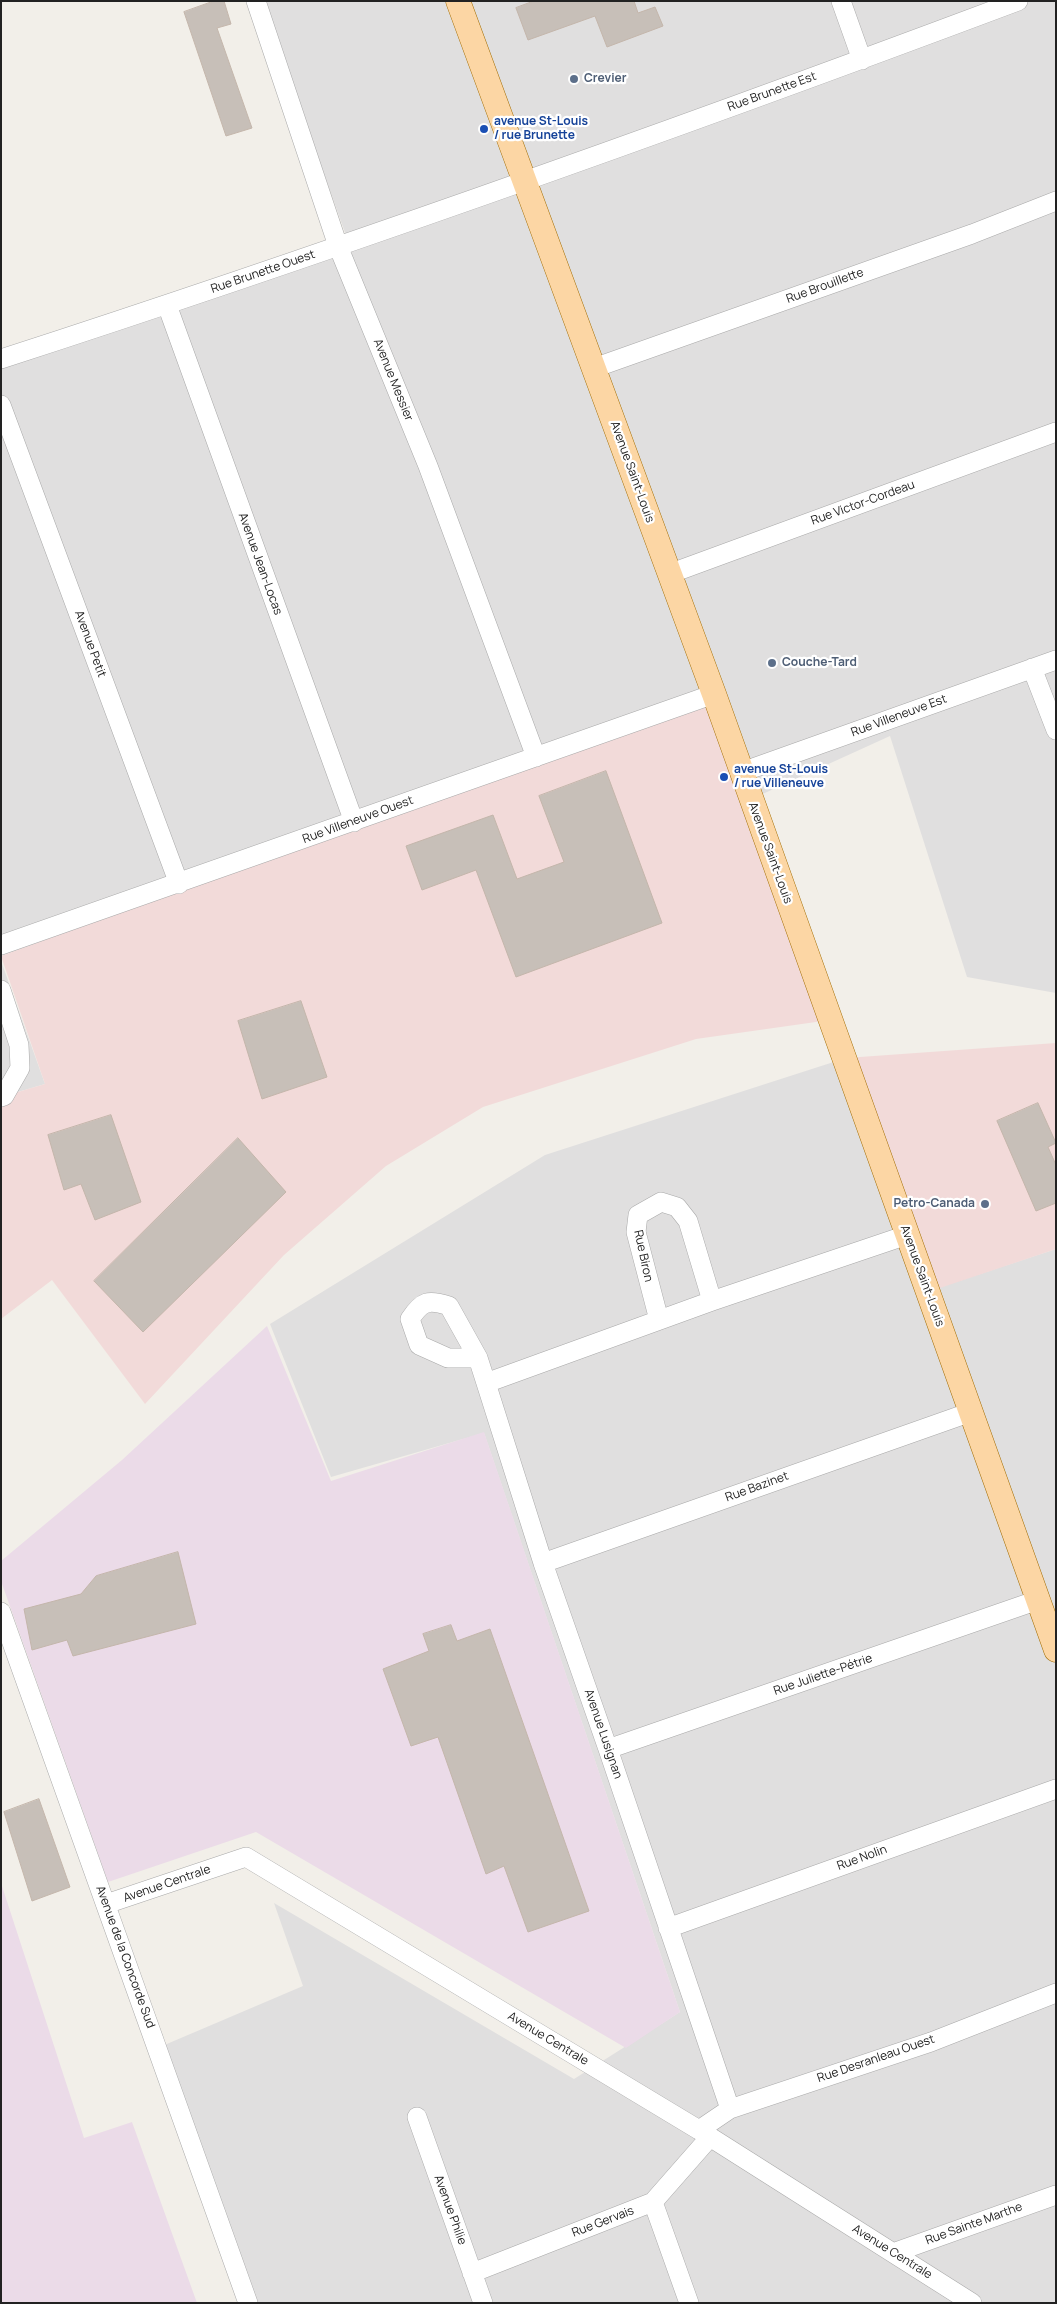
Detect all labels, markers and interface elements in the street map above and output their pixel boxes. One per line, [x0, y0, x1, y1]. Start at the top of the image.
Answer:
street label: Rue Brunette Est [726, 69, 818, 115]
place label: Crevier [584, 72, 627, 86]
marker: Crevier [568, 73, 580, 85]
place label: avenue St-Louis / rue Brunette [494, 115, 588, 143]
marker: avenue St-Louis / rue Brunette [478, 123, 490, 135]
street label: Rue Brunette Ouest [209, 247, 317, 297]
street label: Rue Brouillette [784, 265, 866, 307]
street label: Avenue Messier [370, 337, 416, 423]
street label: Avenue Saint-Louis [607, 419, 657, 525]
street label: Rue Victor-Cordeau [809, 478, 917, 528]
street label: Avenue Jean-Locas [235, 511, 285, 617]
street label: Avenue Petit [71, 609, 109, 679]
place label: Couche-Tard [782, 656, 857, 670]
marker: Couche-Tard [766, 657, 778, 669]
street label: Rue Villeneuve Est [849, 692, 949, 740]
place label: avenue St-Louis / rue Villeneuve [734, 763, 828, 791]
marker: avenue St-Louis / rue Villeneuve [718, 771, 730, 783]
street label: Rue Villeneuve Ouest [301, 793, 415, 847]
street label: Avenue Saint-Louis [745, 800, 795, 906]
place label: Petro-Canada [893, 1197, 975, 1211]
marker: Petro-Canada [979, 1198, 991, 1210]
street label: Avenue Saint-Louis [897, 1223, 947, 1329]
street label: Rue Biron [630, 1229, 656, 1283]
street label: Rue Bazinet [723, 1469, 791, 1505]
street label: Rue Juliette-Pétrie [772, 1651, 874, 1699]
street label: Avenue Lusignan [581, 1687, 625, 1781]
street label: Rue Nolin [835, 1842, 889, 1874]
street label: Avenue Centrale [121, 1862, 213, 1906]
street label: Avenue de la Concorde Sud [92, 1884, 158, 2030]
street label: Avenue Centrale [505, 2009, 591, 2069]
street label: Rue Desranleau Ouest [815, 2032, 937, 2086]
street label: Avenue Philie [431, 2173, 469, 2247]
street label: Rue Sainte Marthe [924, 2200, 1024, 2248]
street label: Rue Gervais [570, 2204, 636, 2240]
street label: Avenue Centrale [849, 2222, 935, 2282]

